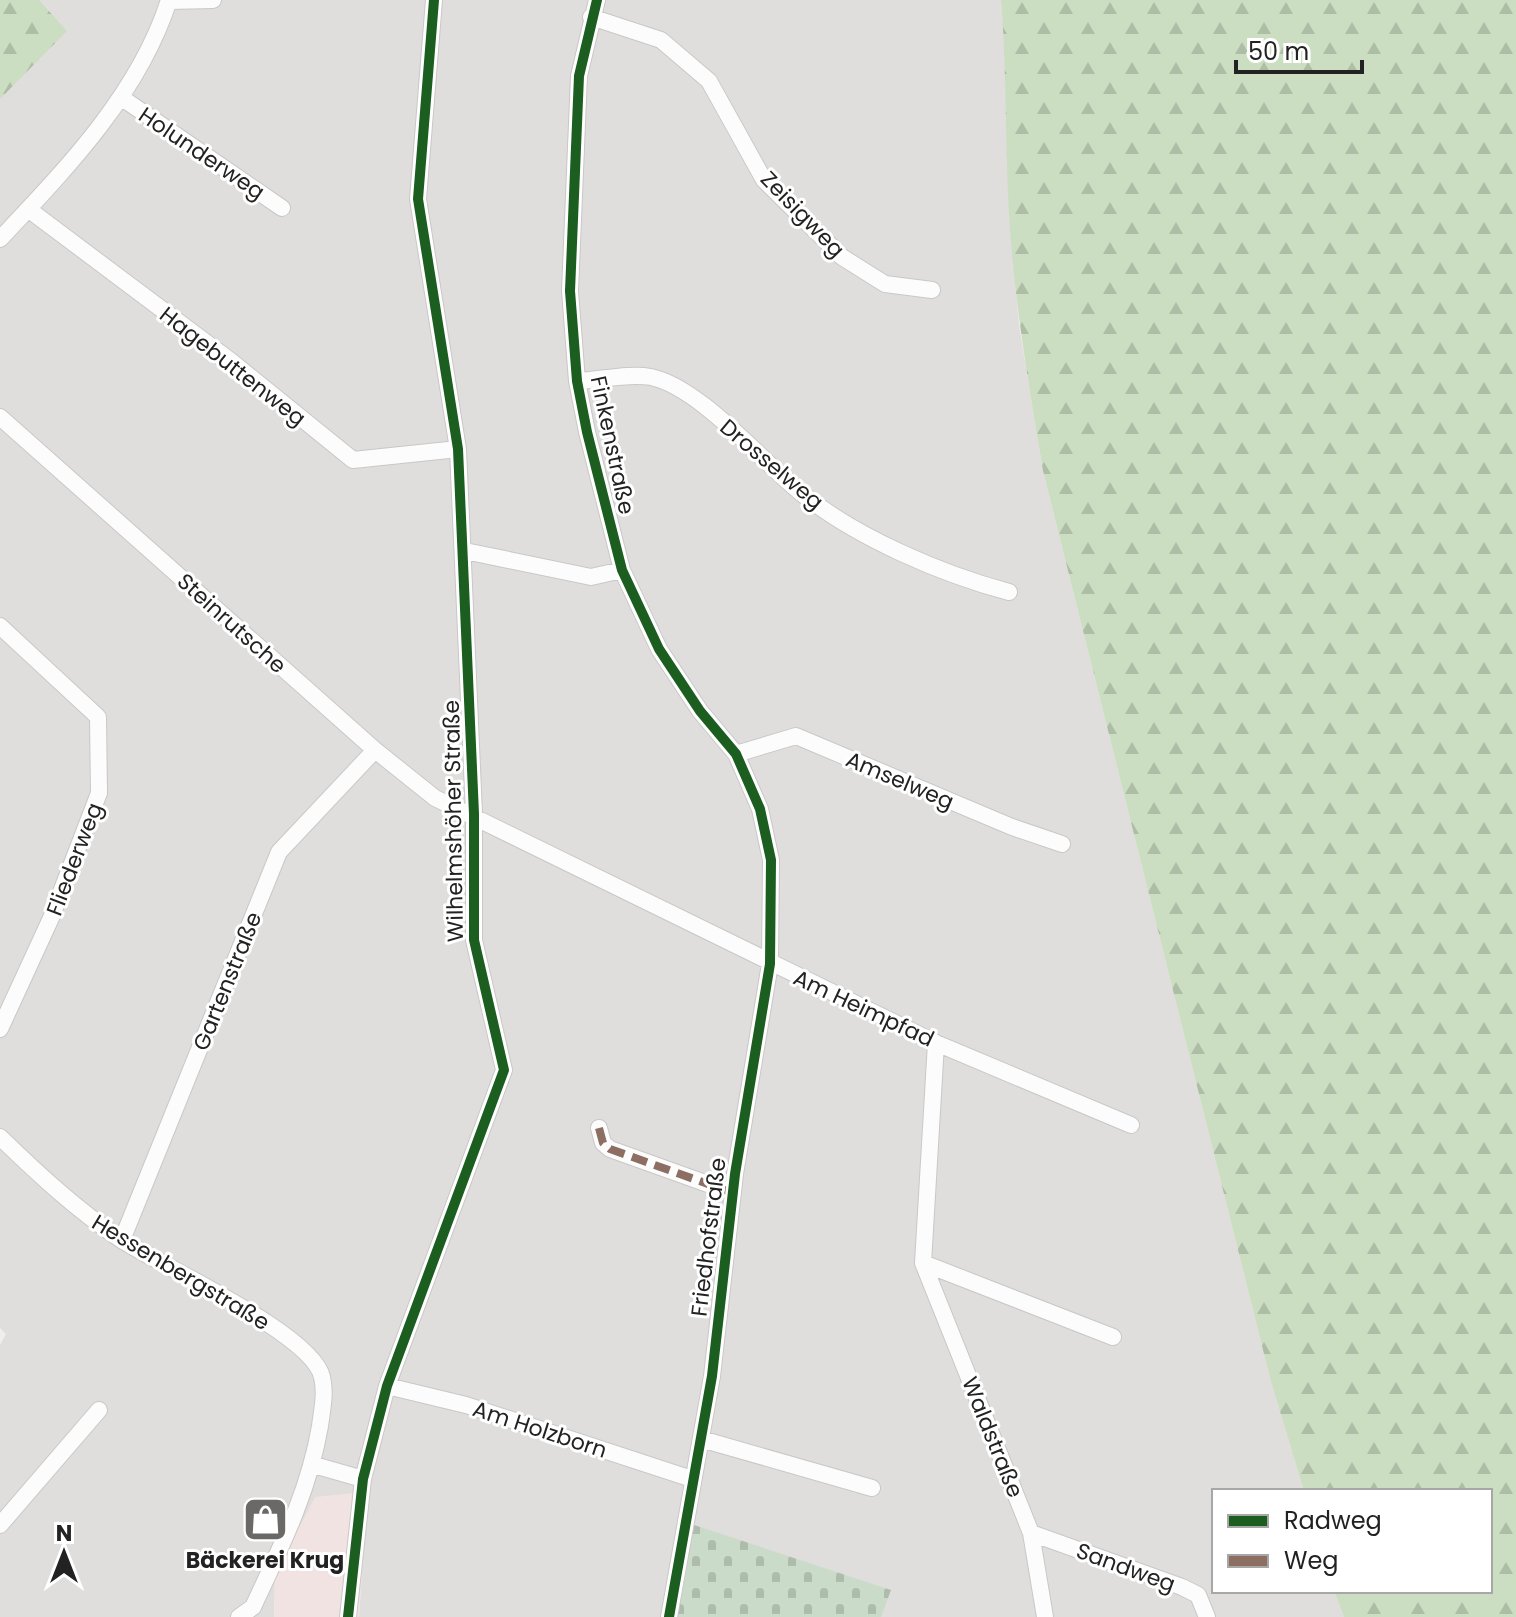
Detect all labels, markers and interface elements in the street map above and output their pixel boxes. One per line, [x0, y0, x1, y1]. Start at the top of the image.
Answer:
scale bar [1236, 24, 1362, 74]
text: 50 m [1248, 35, 1309, 68]
street label: Holunderweg [132, 100, 271, 207]
street label: Zeisigweg [754, 164, 852, 264]
street label: Hagebuttenweg [153, 299, 312, 433]
street label: Finkenstraße [583, 373, 642, 517]
street label: Drosselweg [713, 412, 830, 517]
street label: Steinrutsche [170, 566, 293, 681]
street label: Wilhelmshöher Straße [436, 700, 471, 942]
street label: Amselweg [841, 744, 959, 817]
street label: Fliederweg [39, 798, 110, 920]
street label: Gartenstraße [186, 907, 269, 1055]
street label: Am Heimpfad [788, 962, 939, 1055]
street label: Friedhofstraße [683, 1156, 734, 1318]
street label: Hessenbergstraße [86, 1207, 275, 1338]
street label: Waldstraße [954, 1372, 1031, 1502]
street label: Am Holzborn [469, 1393, 611, 1466]
legend [1212, 1489, 1492, 1593]
shop icon: Bäckerei Krug [241, 1495, 289, 1543]
text: Radweg [1284, 1504, 1382, 1537]
north arrow [24, 1513, 104, 1593]
text: N [56, 1518, 72, 1549]
street label: Sandweg [1072, 1535, 1180, 1600]
text: Weg [1284, 1544, 1339, 1577]
place label: Bäckerei Krug [186, 1545, 344, 1576]

